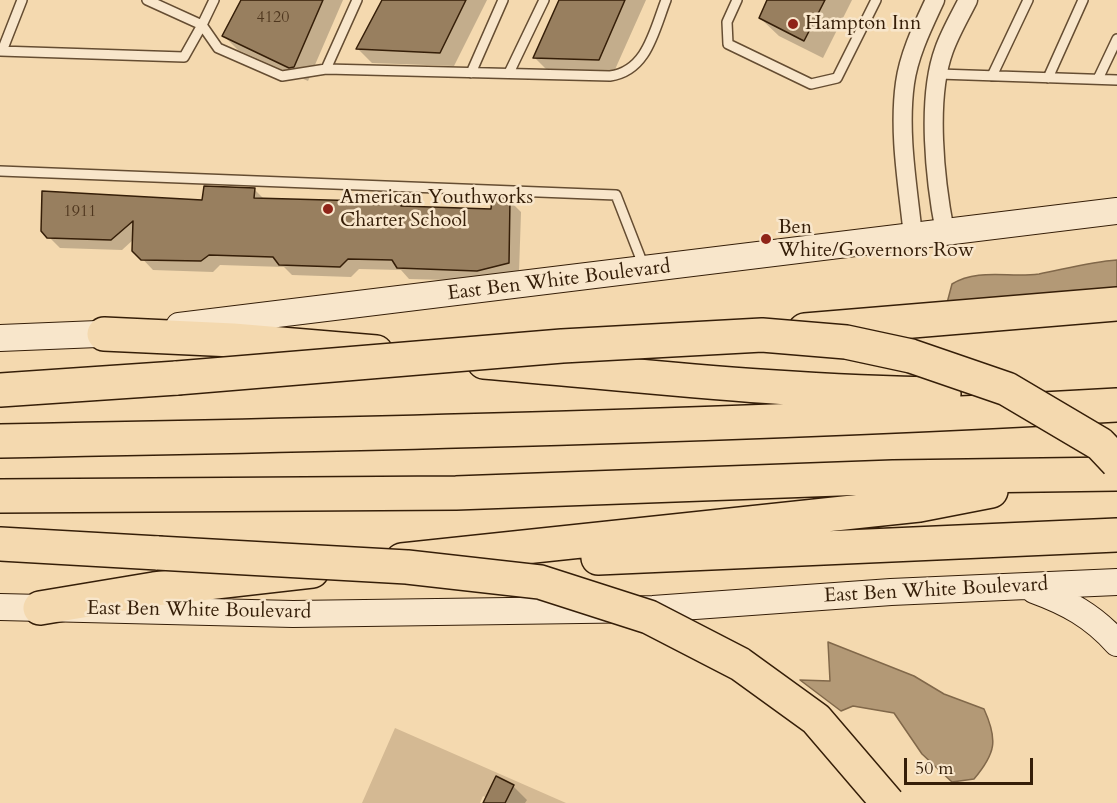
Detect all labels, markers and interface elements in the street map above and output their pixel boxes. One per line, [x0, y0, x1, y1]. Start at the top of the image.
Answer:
house number: 4120 [257, 8, 289, 28]
place label: Hampton Inn [805, 12, 921, 36]
marker: Hampton Inn [786, 17, 800, 31]
place label: American Youthworks Charter School [340, 186, 533, 233]
house number: 1911 [64, 202, 96, 222]
marker: American Youthworks Charter School [321, 202, 335, 216]
place label: Ben White/Governors Row [778, 216, 974, 263]
marker: Ben White/Governors Row [759, 232, 773, 246]
street label: East Ben White Boulevard [446, 255, 672, 307]
street label: East Ben White Boulevard [823, 573, 1049, 609]
street label: East Ben White Boulevard [87, 597, 311, 625]
scale bar [907, 746, 1036, 784]
text: 50 m [915, 756, 954, 781]

